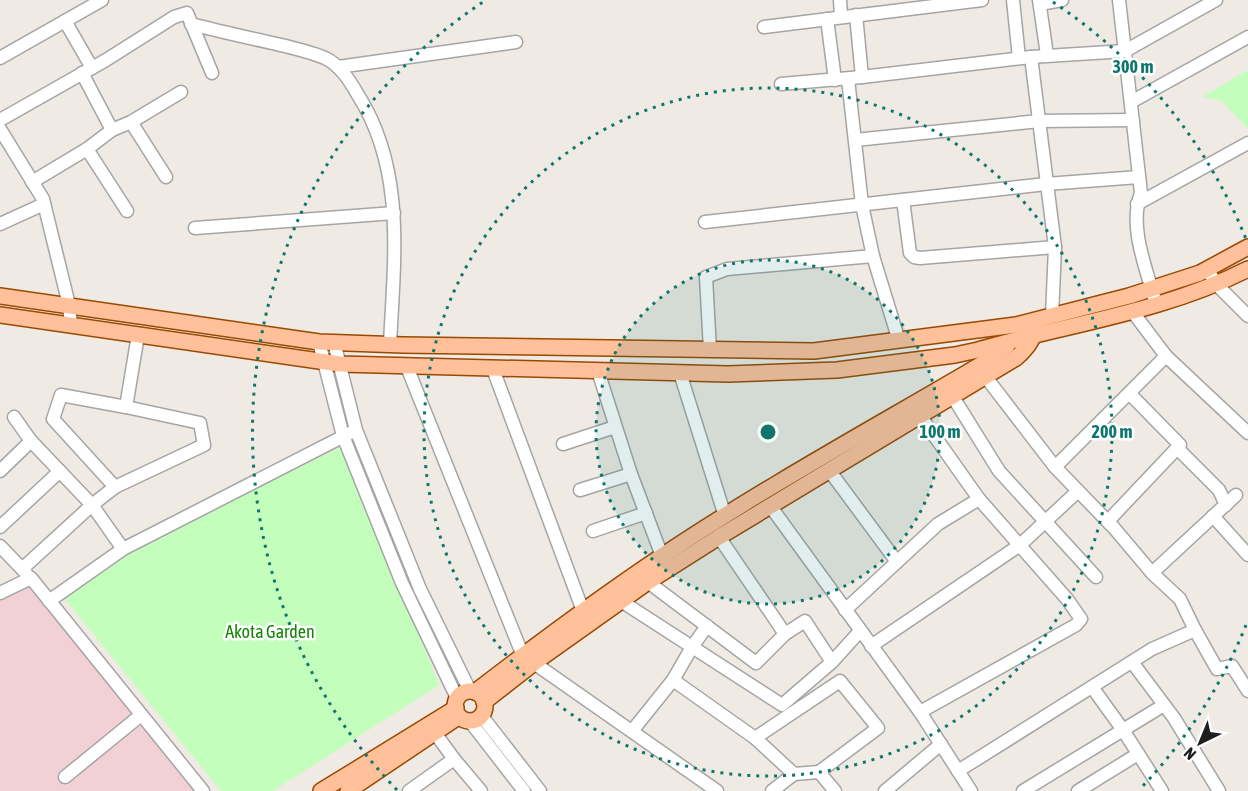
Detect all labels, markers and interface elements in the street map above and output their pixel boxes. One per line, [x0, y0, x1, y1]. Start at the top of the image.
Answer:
text: 300 m [1113, 56, 1153, 77]
text: 100 m [920, 421, 960, 442]
text: 200 m [1092, 421, 1132, 442]
centre of rings [758, 422, 778, 442]
park label: Akota Garden [225, 621, 315, 642]
north arrow [1170, 713, 1230, 773]
text: N [1180, 744, 1199, 764]

